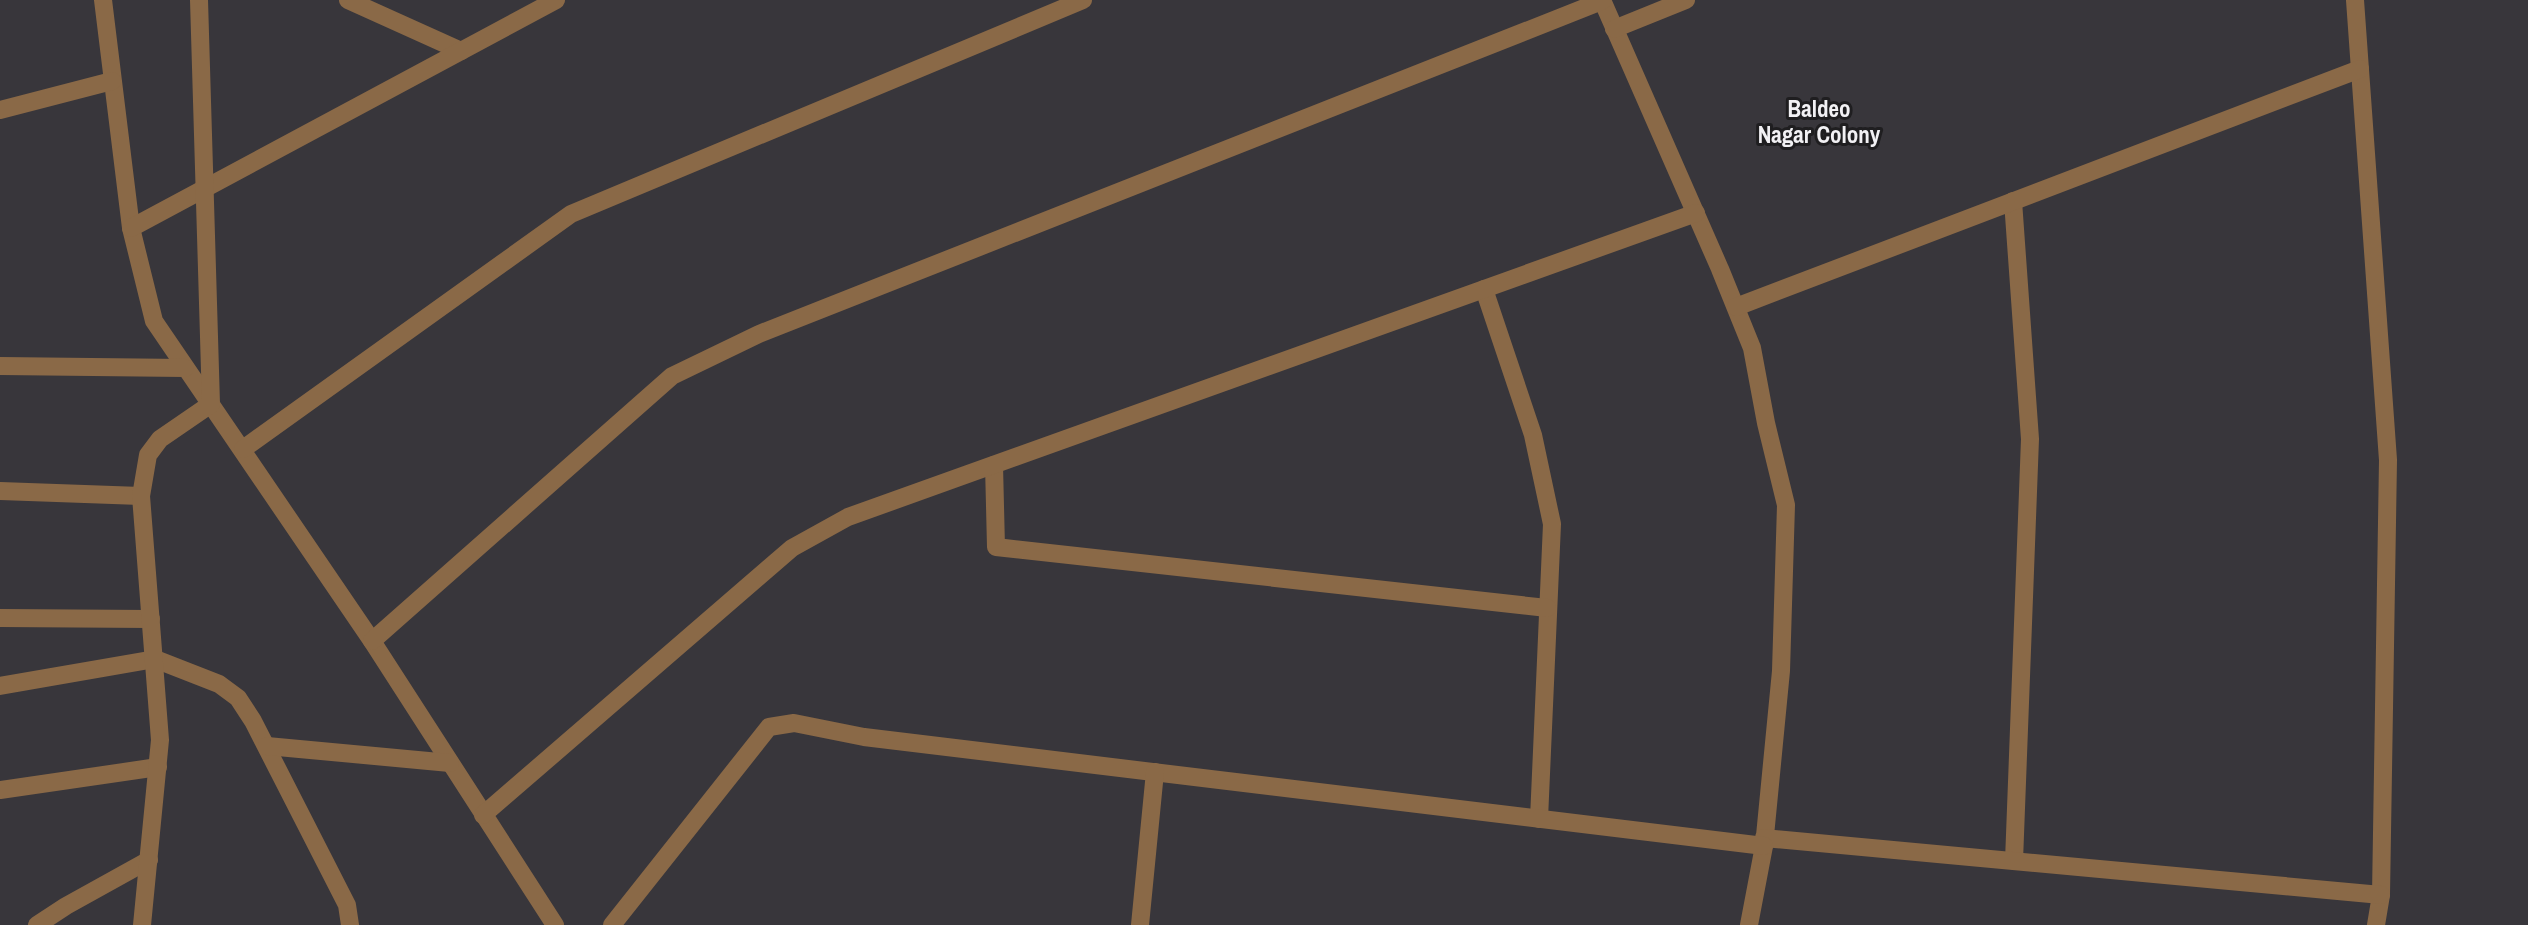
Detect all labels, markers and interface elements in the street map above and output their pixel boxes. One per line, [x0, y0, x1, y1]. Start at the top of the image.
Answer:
district label: Baldeo Nagar Colony [1758, 93, 1881, 150]

